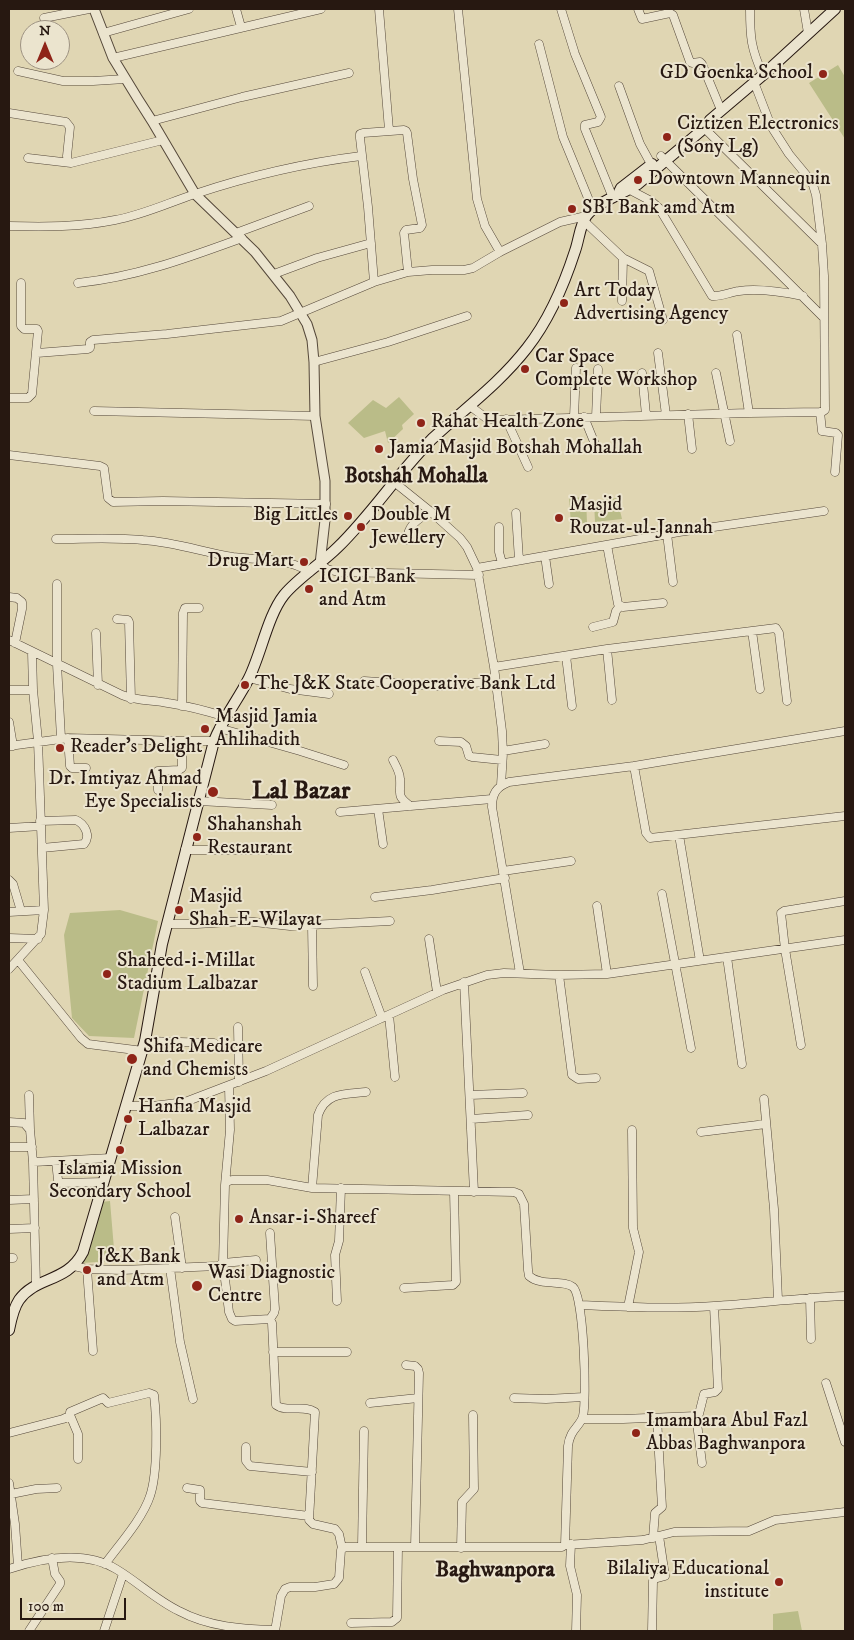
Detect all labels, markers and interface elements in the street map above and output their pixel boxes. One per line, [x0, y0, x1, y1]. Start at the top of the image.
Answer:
north arrow [20, 20, 70, 70]
text: N [39, 22, 51, 40]
place label: GD Goenka School [660, 62, 813, 86]
marker: GD Goenka School [817, 68, 829, 80]
place label: Ciztizen Electronics (Sony Lg) [677, 113, 839, 160]
marker: Ciztizen Electronics (Sony Lg) [661, 131, 673, 143]
place label: Downtown Mannequin [648, 168, 830, 192]
marker: Downtown Mannequin [632, 174, 644, 186]
place label: SBI Bank amd Atm [582, 197, 735, 221]
marker: SBI Bank amd Atm [566, 203, 578, 215]
place label: Art Today Advertising Agency [574, 280, 728, 327]
marker: Art Today Advertising Agency [558, 297, 570, 309]
place label: Car Space Complete Workshop [535, 346, 697, 393]
marker: Car Space Complete Workshop [519, 363, 531, 375]
place label: Rahat Health Zone [431, 411, 584, 435]
marker: Rahat Health Zone [415, 417, 427, 429]
place label: Jamia Masjid Botshah Mohallah [389, 437, 643, 461]
marker: Jamia Masjid Botshah Mohallah [373, 443, 385, 455]
district label: Botshah Mohalla [344, 465, 488, 491]
place label: Masjid Rouzat-ul-Jannah [569, 494, 713, 541]
place label: Big Littles [253, 504, 338, 528]
place label: Double M Jewellery [371, 504, 451, 551]
marker: Big Littles [342, 510, 354, 522]
marker: Masjid Rouzat-ul-Jannah [553, 512, 565, 524]
marker: Double M Jewellery [355, 521, 367, 533]
place label: Drug Mart [207, 550, 294, 574]
marker: Drug Mart [298, 556, 310, 568]
place label: ICICI Bank and Atm [319, 566, 416, 613]
marker: ICICI Bank and Atm [303, 583, 315, 595]
place label: The J&K State Cooperative Bank Ltd [255, 673, 556, 697]
marker: The J&K State Cooperative Bank Ltd [239, 679, 251, 691]
place label: Masjid Jamia Ahlihadith [215, 706, 317, 753]
marker: Masjid Jamia Ahlihadith [199, 723, 211, 735]
place label: Reader's Delight [70, 736, 202, 760]
marker: Reader's Delight [54, 742, 66, 754]
place label: Dr. Imtiyaz Ahmad Eye Specialists [49, 768, 202, 815]
district label: Lal Bazar [252, 778, 350, 808]
marker: Dr. Imtiyaz Ahmad Eye Specialists [206, 785, 220, 799]
place label: Shahanshah Restaurant [207, 814, 302, 861]
marker: Shahanshah Restaurant [191, 831, 203, 843]
place label: Masjid Shah-E-Wilayat [189, 886, 322, 933]
marker: Masjid Shah-E-Wilayat [173, 904, 185, 916]
place label: Shaheed-i-Millat Stadium Lalbazar [117, 950, 258, 997]
marker: Shaheed-i-Millat Stadium Lalbazar [101, 968, 113, 980]
place label: Shifa Medicare and Chemists [143, 1036, 263, 1083]
marker: Shifa Medicare and Chemists [125, 1052, 139, 1066]
place label: Hanfia Masjid Lalbazar [138, 1096, 251, 1143]
marker: Hanfia Masjid Lalbazar [122, 1113, 134, 1125]
marker: Islamia Mission Secondary School [114, 1144, 126, 1156]
place label: Islamia Mission Secondary School [49, 1158, 191, 1205]
place label: Ansar-i-Shareef [249, 1207, 376, 1231]
marker: Ansar-i-Shareef [233, 1213, 245, 1225]
place label: J&K Bank and Atm [97, 1246, 180, 1293]
place label: Wasi Diagnostic Centre [208, 1262, 335, 1309]
marker: J&K Bank and Atm [81, 1264, 93, 1276]
marker: Wasi Diagnostic Centre [190, 1279, 204, 1293]
place label: Imambara Abul Fazl Abbas Baghwanpora [646, 1410, 808, 1457]
marker: Imambara Abul Fazl Abbas Baghwanpora [630, 1427, 642, 1439]
district label: Baghwanpora [435, 1558, 555, 1584]
place label: Bilaliya Educational institute [606, 1558, 769, 1605]
marker: Bilaliya Educational institute [773, 1576, 785, 1588]
scale bar [22, 1588, 129, 1620]
text: 100 m [28, 1597, 64, 1616]

